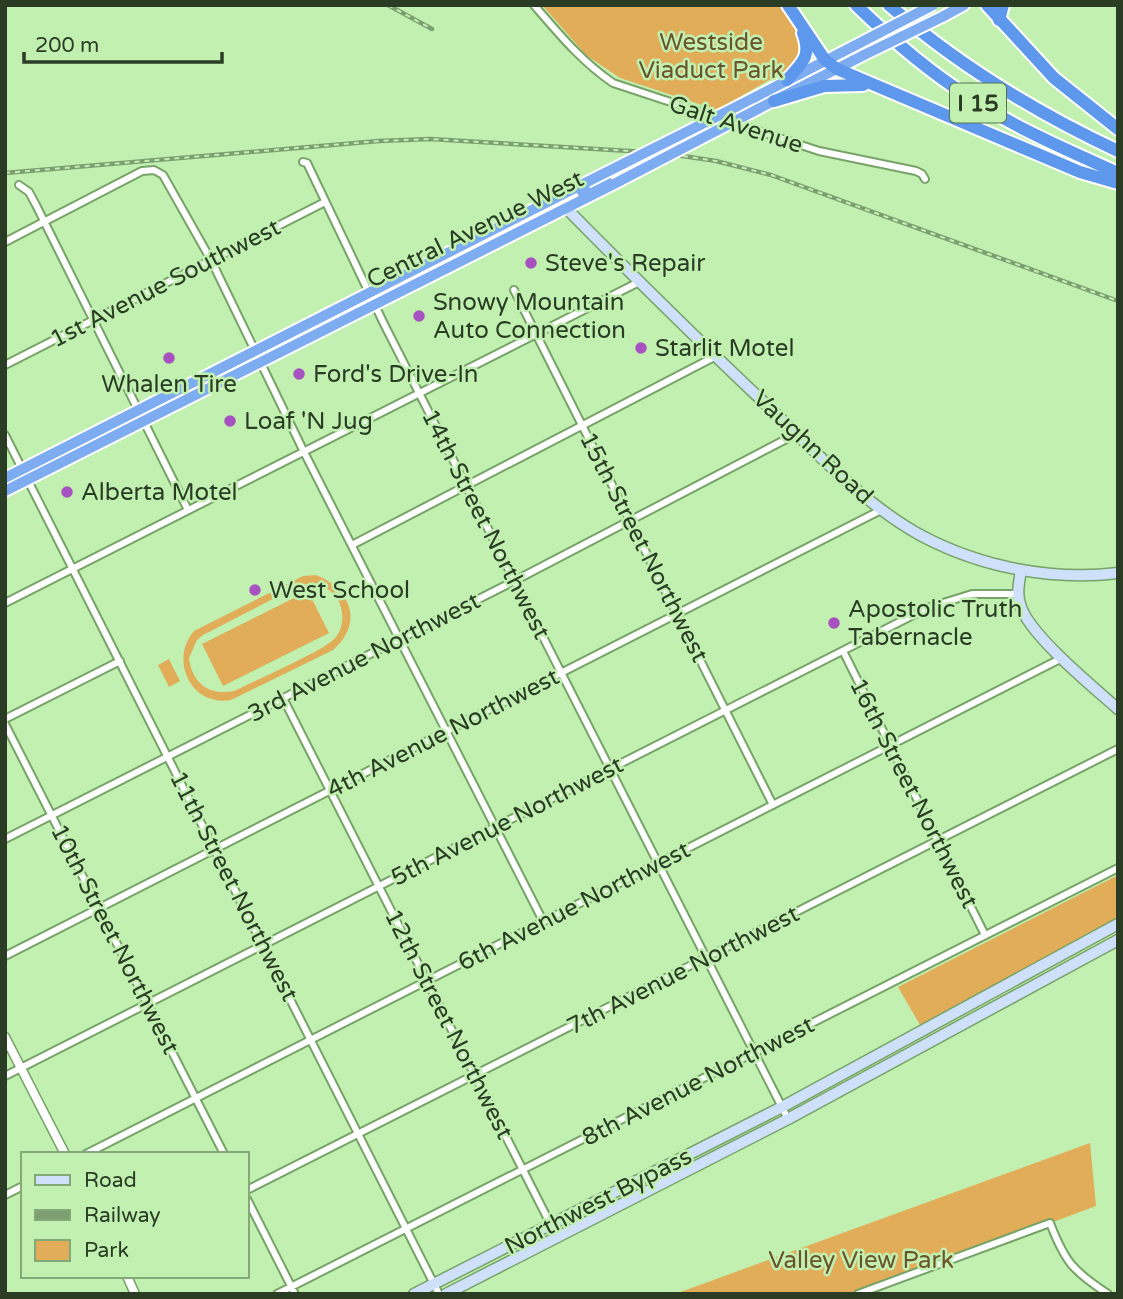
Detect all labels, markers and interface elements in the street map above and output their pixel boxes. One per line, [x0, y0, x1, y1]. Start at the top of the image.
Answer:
scale bar [24, 21, 222, 65]
park label: Westside Viaduct Park [638, 28, 784, 85]
text: 200 m [35, 33, 99, 58]
road number: I 15 [950, 83, 1006, 122]
street label: Galt Avenue [665, 89, 806, 160]
street label: Central Avenue West [362, 164, 588, 295]
street label: 1st Avenue Southwest [45, 213, 285, 354]
place label: Steve's Repair [545, 249, 706, 278]
marker: Steve's Repair [523, 255, 539, 271]
place label: Snowy Mountain Auto Connection [433, 288, 626, 345]
marker: Snowy Mountain Auto Connection [411, 308, 427, 324]
place label: Starlit Motel [655, 334, 794, 363]
marker: Starlit Motel [633, 340, 649, 356]
marker: Whalen Tire [161, 350, 177, 366]
place label: Ford's Drive-In [313, 360, 478, 389]
marker: Ford's Drive-In [291, 366, 307, 382]
place label: Whalen Tire [101, 370, 237, 399]
street label: Vaughn Road [746, 384, 879, 511]
street label: 14th Street Northwest [415, 404, 556, 644]
place label: Loaf 'N Jug [244, 407, 373, 436]
marker: Loaf 'N Jug [222, 413, 238, 429]
street label: 15th Street Northwest [573, 427, 714, 667]
place label: Alberta Motel [81, 478, 237, 507]
marker: Alberta Motel [59, 484, 75, 500]
place label: West School [269, 576, 410, 605]
marker: West School [247, 582, 263, 598]
street label: 3rd Avenue Northwest [243, 586, 485, 729]
place label: Apostolic Truth Tabernacle [848, 595, 1022, 652]
marker: Apostolic Truth Tabernacle [826, 615, 842, 631]
street label: 4th Avenue Northwest [322, 662, 564, 805]
street label: 16th Street Northwest [843, 673, 984, 913]
street label: 5th Avenue Northwest [386, 750, 628, 893]
street label: 11th Street Northwest [163, 766, 304, 1006]
street label: 10th Street Northwest [44, 819, 185, 1059]
street label: 6th Avenue Northwest [453, 835, 695, 978]
street label: 7th Avenue Northwest [562, 899, 804, 1042]
street label: 12th Street Northwest [378, 904, 519, 1144]
street label: 8th Avenue Northwest [577, 1010, 819, 1153]
street label: Northwest Bypass [500, 1142, 697, 1261]
legend [21, 1152, 248, 1278]
text: Road [84, 1168, 137, 1193]
text: Railway [84, 1203, 161, 1228]
text: Park [84, 1238, 129, 1263]
park label: Valley View Park [768, 1246, 954, 1275]

